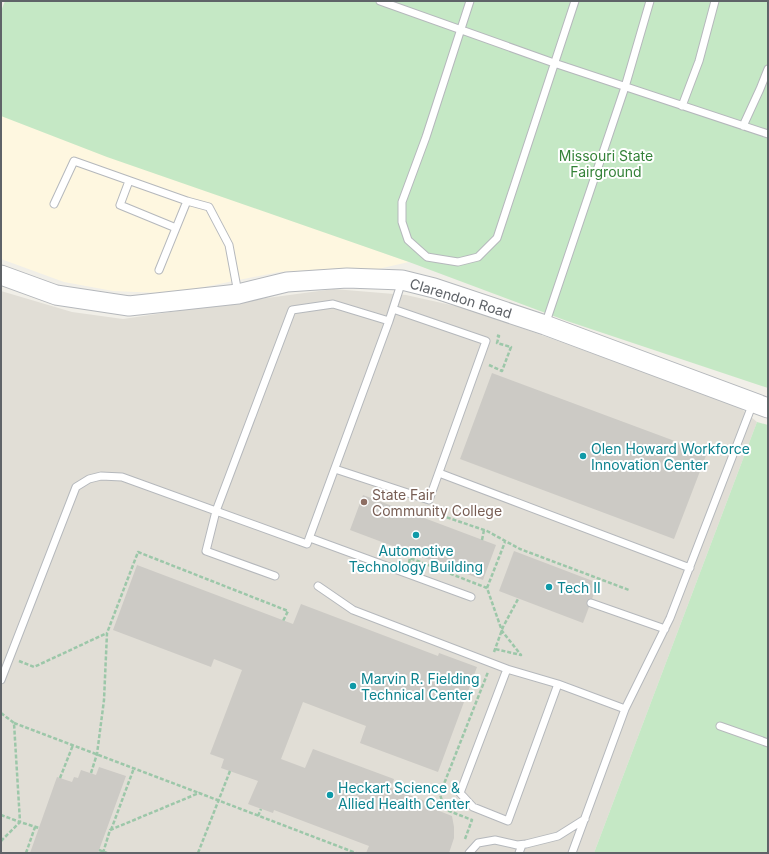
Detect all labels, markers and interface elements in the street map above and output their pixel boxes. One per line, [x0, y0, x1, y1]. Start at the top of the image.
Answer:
park label: Missouri State Fairground [559, 147, 653, 180]
street label: Clarendon Road [408, 274, 514, 322]
place label: Olen Howard Workforce Innovation Center [591, 440, 750, 473]
marker: Olen Howard Workforce Innovation Center [578, 451, 588, 461]
place label: State Fair Community College [372, 486, 502, 519]
marker: State Fair Community College [359, 497, 369, 507]
marker: Automotive Technology Building [411, 530, 421, 540]
place label: Automotive Technology Building [349, 542, 483, 575]
place label: Tech II [557, 579, 601, 596]
marker: Tech II [544, 582, 554, 592]
place label: Marvin R. Fielding Technical Center [361, 670, 479, 703]
marker: Marvin R. Fielding Technical Center [348, 681, 358, 691]
place label: Heckart Science & Allied Health Center [338, 779, 470, 812]
marker: Heckart Science & Allied Health Center [325, 790, 335, 800]

